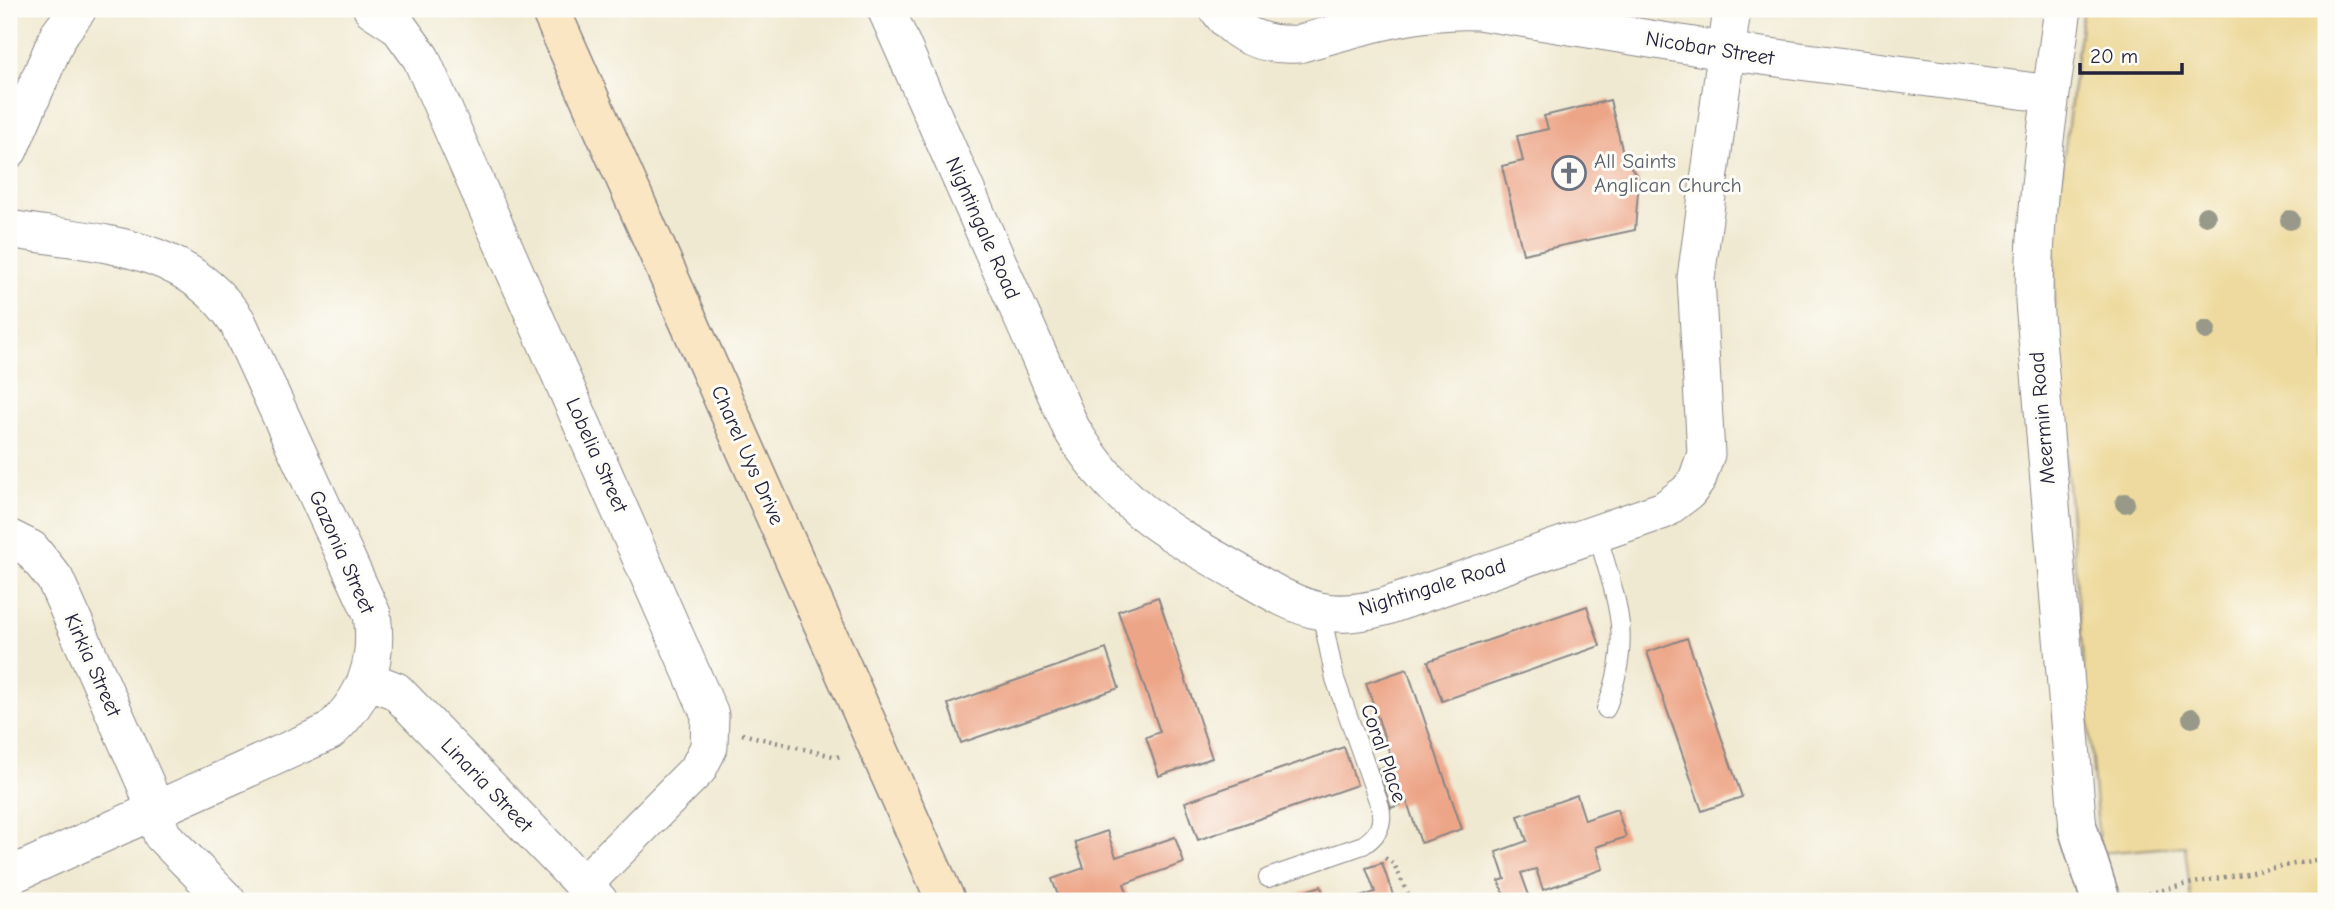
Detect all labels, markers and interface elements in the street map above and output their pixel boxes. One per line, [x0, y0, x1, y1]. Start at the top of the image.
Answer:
street label: Nicobar Street [1644, 26, 1777, 70]
scale bar [2080, 32, 2181, 76]
text: 20 m [2090, 44, 2138, 68]
place label: All Saints Anglican Church [1594, 149, 1742, 197]
street label: Nightingale Road [941, 153, 1025, 303]
church icon: All Saints Anglican Church [1550, 154, 1588, 192]
street label: Meermin Road [2024, 351, 2060, 485]
street label: Charel Uys Drive [707, 382, 789, 528]
street label: Lobelia Street [561, 394, 633, 517]
street label: Gazonia Street [304, 487, 380, 618]
street label: Nightingale Road [1355, 553, 1509, 621]
street label: Kirkia Street [60, 610, 127, 721]
street label: Coral Place [1356, 701, 1412, 805]
street label: Linaria Street [436, 733, 538, 838]

